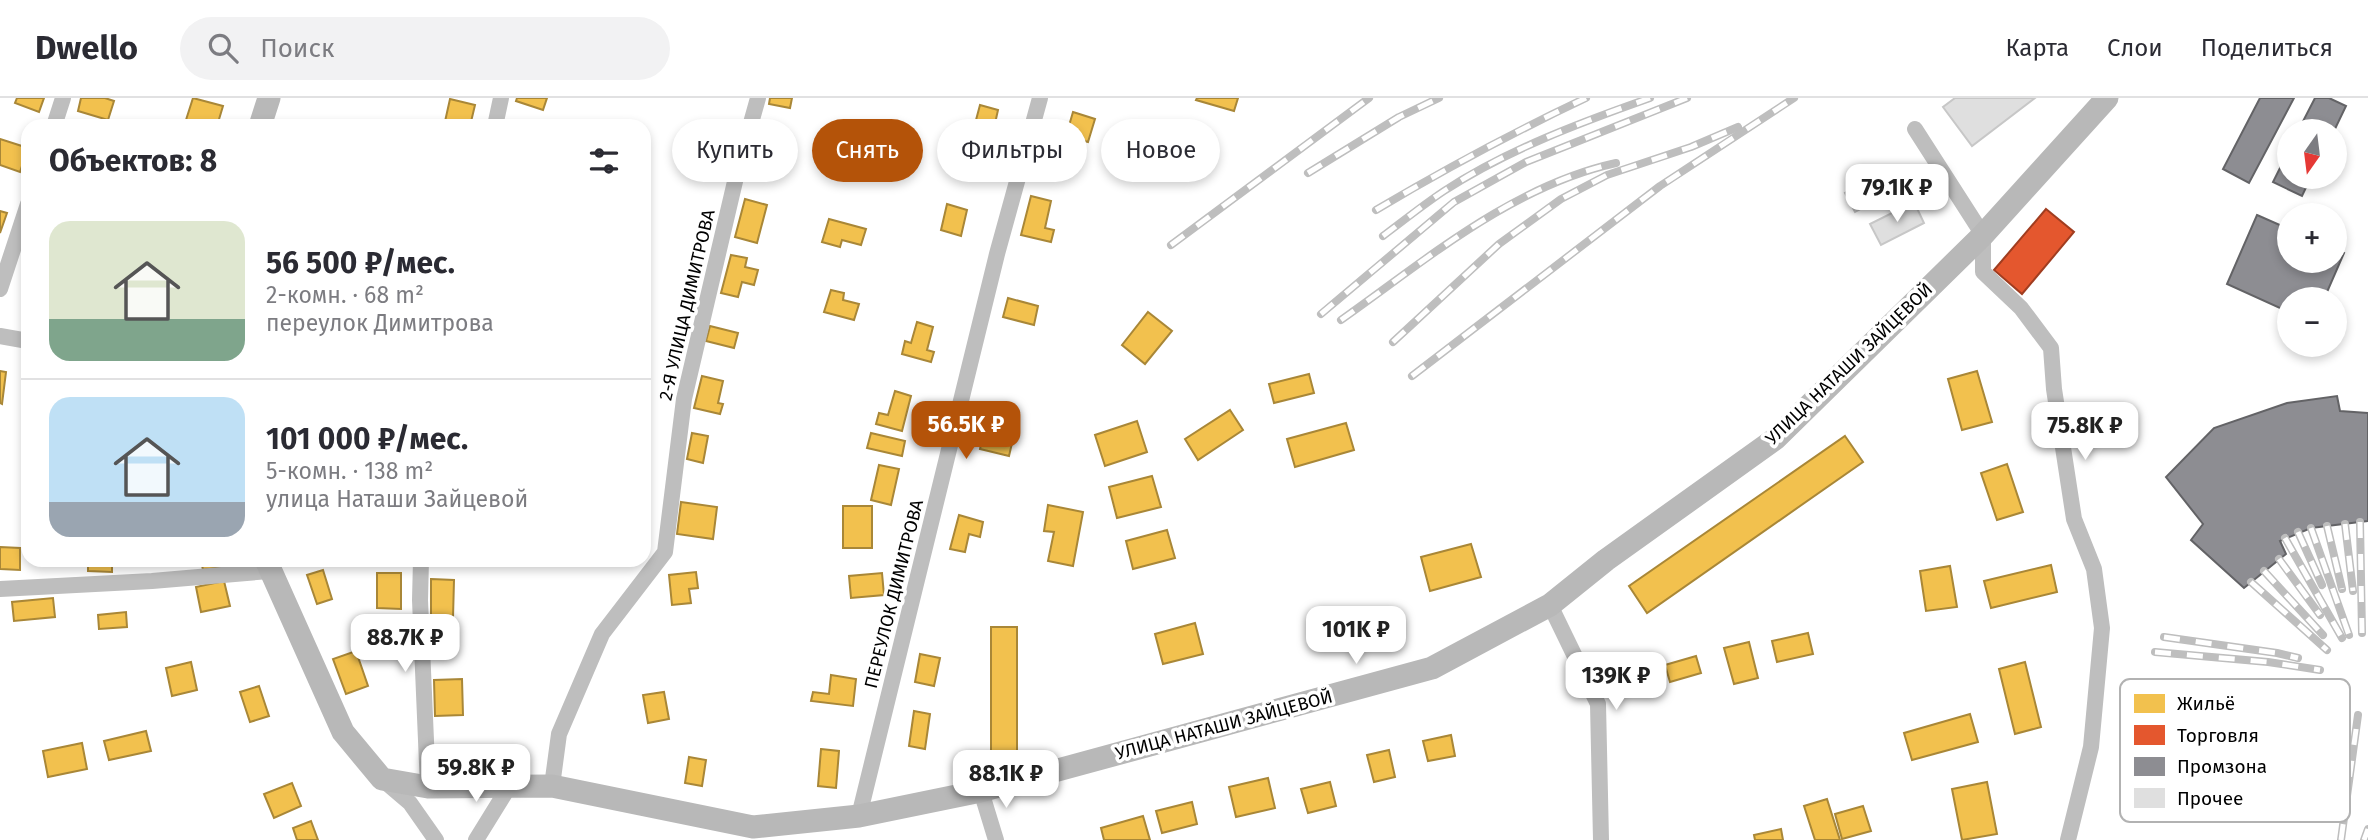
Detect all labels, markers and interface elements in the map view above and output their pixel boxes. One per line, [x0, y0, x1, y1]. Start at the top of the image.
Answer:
search box [180, 17, 670, 80]
text: Dwello [35, 28, 138, 68]
icon: search [204, 29, 242, 67]
text: Поиск [260, 33, 334, 64]
text: Карта [2005, 34, 2069, 62]
text: Слои [2107, 34, 2163, 62]
text: Поделиться [2201, 34, 2333, 62]
chip: Купить [672, 119, 798, 182]
chip: Снять [812, 119, 923, 182]
chip: Фильтры [937, 119, 1087, 182]
chip: Новое [1101, 119, 1220, 182]
north arrow [2277, 119, 2347, 189]
map controls [2277, 119, 2347, 357]
icon: filters [585, 142, 623, 180]
text: Объектов: 8 [49, 143, 217, 179]
pin: 79.1K ₽ [1832, 164, 1962, 224]
text: 79.1K ₽ [1862, 173, 1932, 201]
button: + [2277, 203, 2347, 273]
street label: 2-Я УЛИЦА ДИМИТРОВА [654, 207, 720, 403]
text: 56 500 ₽/мес. [266, 245, 455, 281]
icon: home [105, 249, 189, 333]
street label: УЛИЦА НАТАШИ ЗАЙЦЕВОЙ [1761, 278, 1937, 450]
text: 2-комн. · 68 m² [266, 281, 424, 309]
button: − [2277, 287, 2347, 357]
text: переулок Димитрова [266, 309, 494, 337]
pin: 56.5K ₽ [901, 402, 1031, 461]
pin: 75.8K ₽ [2020, 402, 2150, 462]
text: 56.5K ₽ [927, 410, 1005, 438]
text: 75.8K ₽ [2047, 411, 2123, 439]
text: 101 000 ₽/мес. [266, 421, 468, 457]
icon: home [105, 425, 189, 509]
text: 5-комн. · 138 m² [266, 457, 433, 485]
text: улица Наташи Зайцевой [266, 485, 528, 513]
street label: ПЕРЕУЛОК ДИМИТРОВА [860, 497, 928, 691]
pin: 101K ₽ [1299, 606, 1413, 666]
pin: 88.7K ₽ [340, 614, 470, 674]
text: 101K ₽ [1322, 615, 1390, 643]
text: 88.7K ₽ [367, 623, 443, 651]
pin: 139K ₽ [1559, 652, 1673, 712]
text: 139K ₽ [1582, 661, 1650, 689]
legend [2120, 679, 2350, 822]
street label: УЛИЦА НАТАШИ ЗАЙЦЕВОЙ [1113, 685, 1335, 765]
text: Жильё [2177, 692, 2235, 715]
text: Торговля [2177, 724, 2259, 747]
pin: 59.8K ₽ [411, 744, 541, 804]
pin: 88.1K ₽ [941, 750, 1071, 810]
text: 59.8K ₽ [437, 753, 515, 781]
text: Промзона [2177, 755, 2267, 778]
text: 88.1K ₽ [969, 759, 1043, 787]
text: Прочее [2177, 787, 2243, 810]

